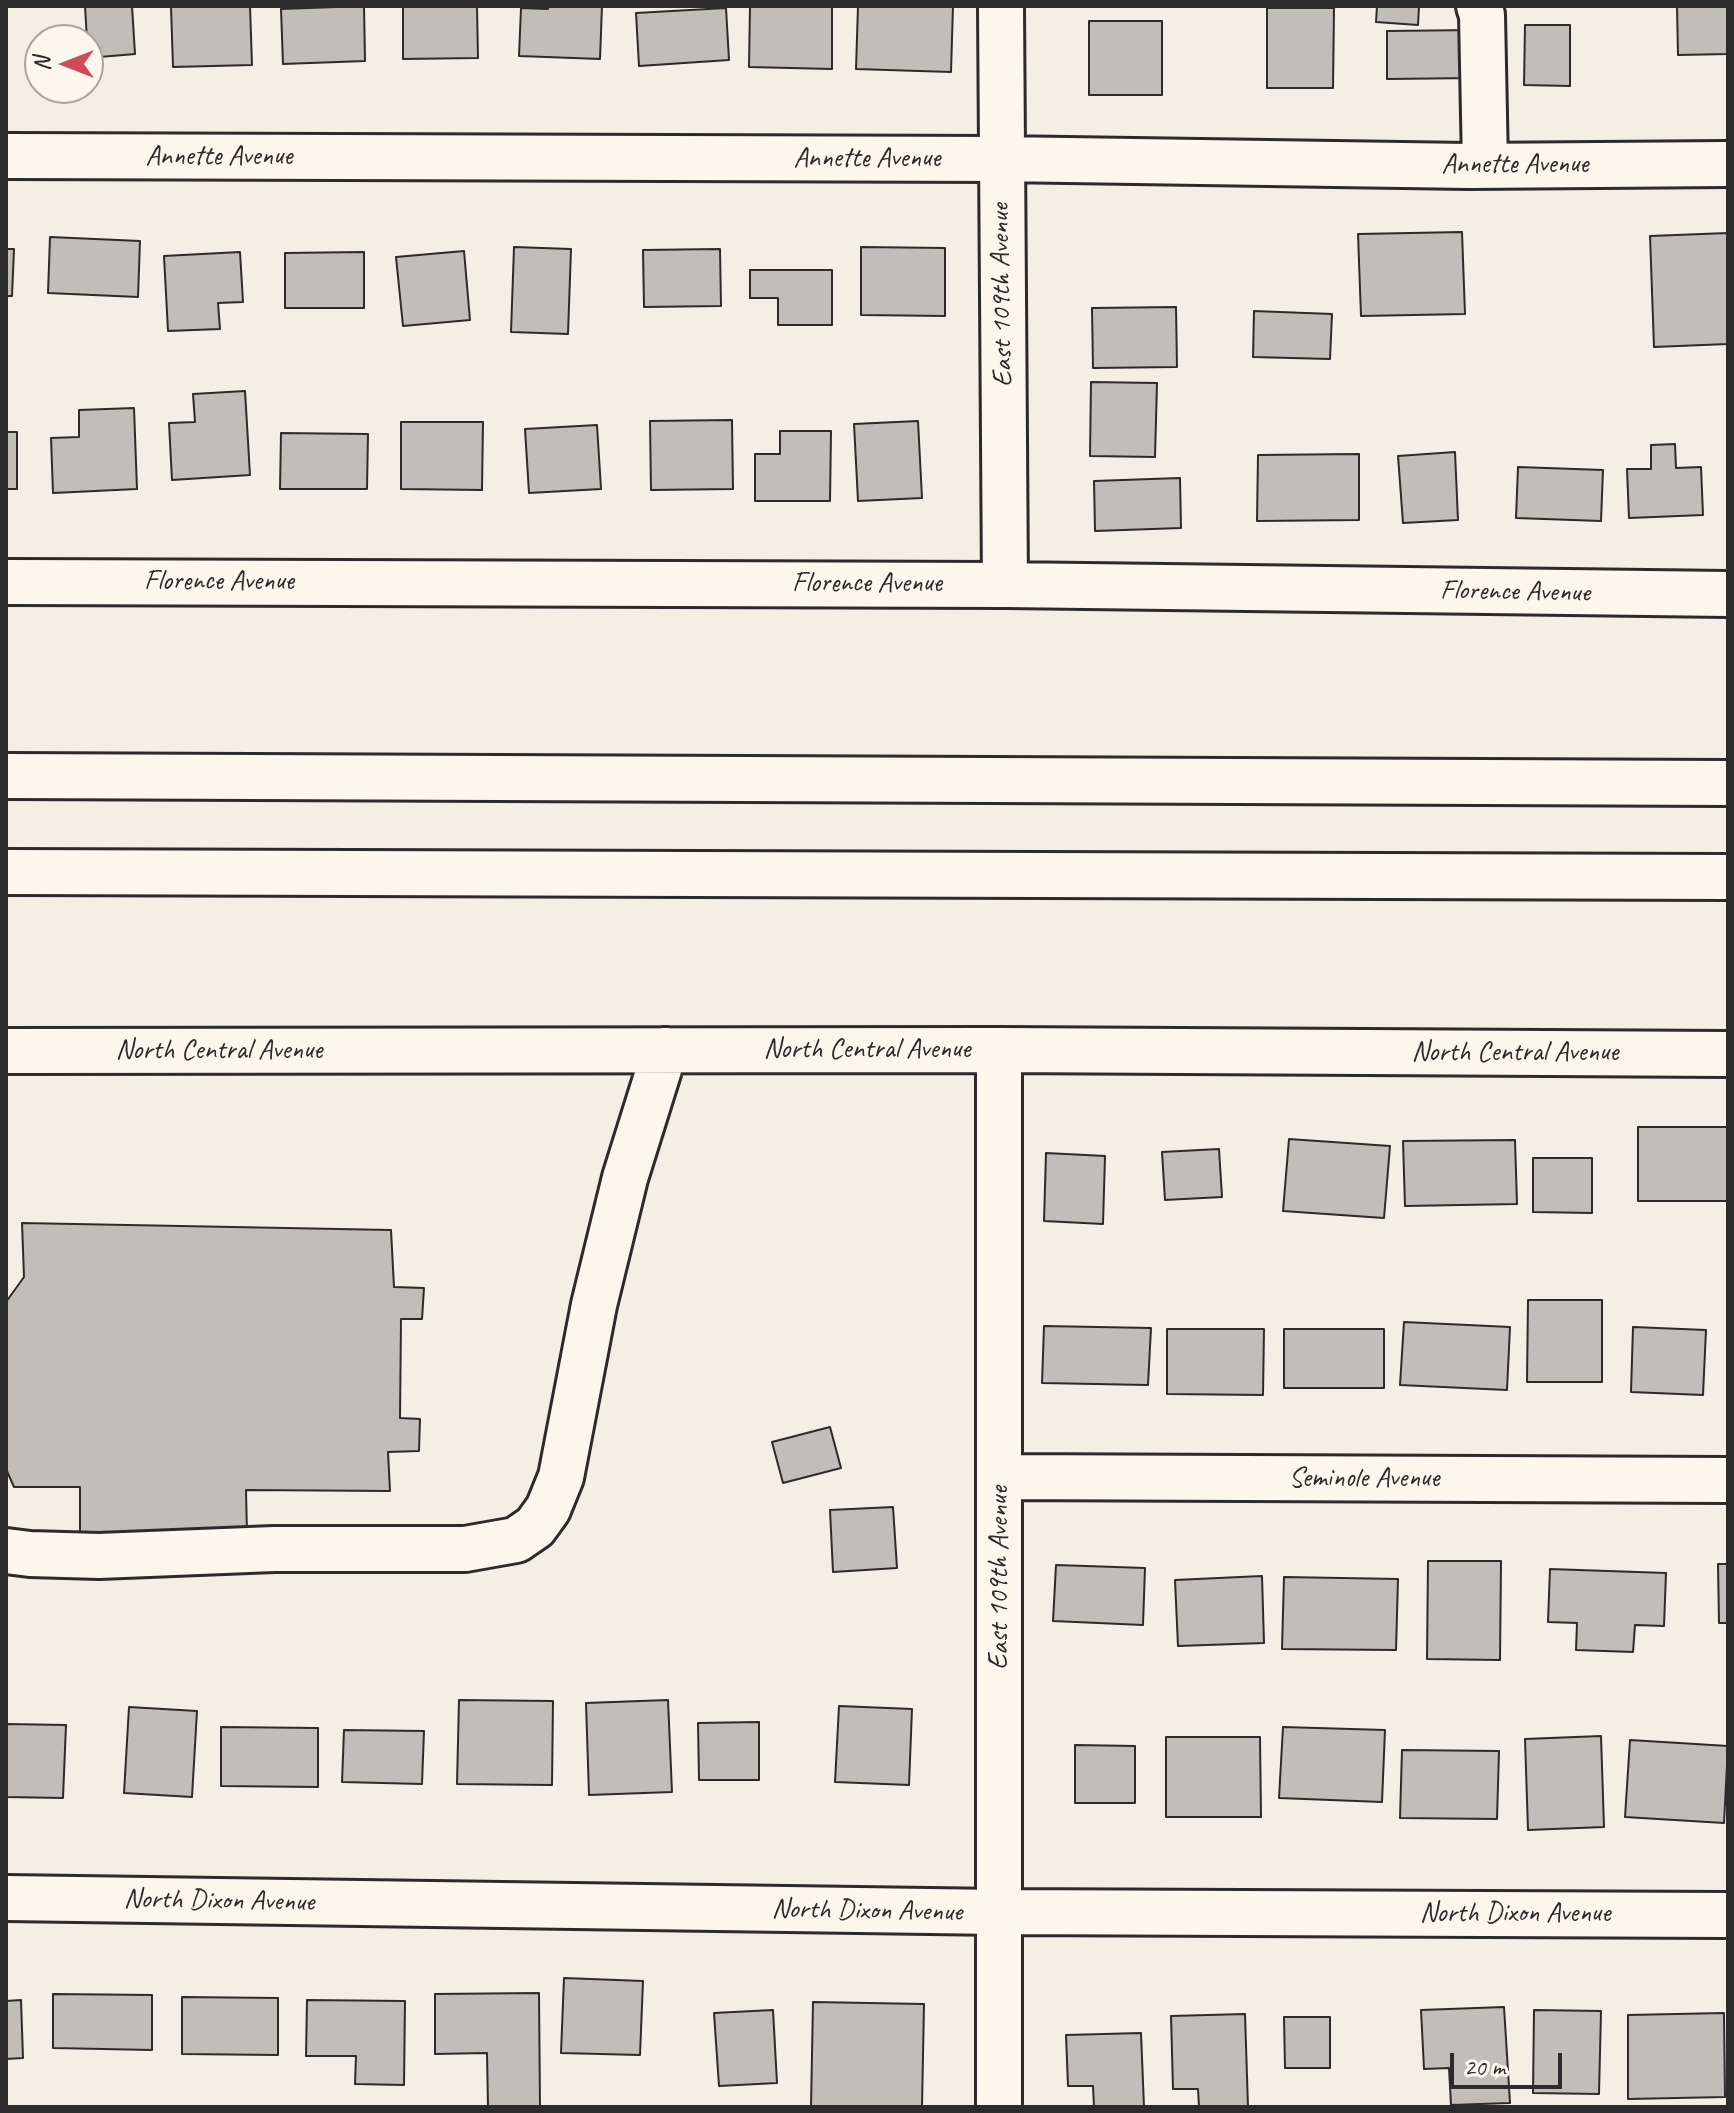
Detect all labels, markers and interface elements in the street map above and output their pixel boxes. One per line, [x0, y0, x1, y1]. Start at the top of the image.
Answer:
north arrow [24, 24, 104, 104]
text: N [28, 57, 56, 71]
street label: Annette Avenue [146, 140, 292, 174]
street label: Annette Avenue [794, 142, 940, 176]
street label: Annette Avenue [1442, 148, 1588, 182]
street label: East 109th Avenue [984, 203, 1020, 387]
street label: Florence Avenue [144, 565, 294, 599]
street label: Florence Avenue [792, 567, 942, 601]
street label: Florence Avenue [1440, 574, 1590, 610]
street label: North Central Avenue [764, 1033, 970, 1067]
street label: North Central Avenue [116, 1034, 322, 1068]
street label: North Central Avenue [1412, 1036, 1618, 1070]
street label: Seminole Avenue [1289, 1462, 1439, 1496]
street label: East 109th Avenue [983, 1486, 1017, 1670]
street label: North Dixon Avenue [123, 1883, 315, 1919]
street label: North Dixon Avenue [771, 1893, 963, 1929]
street label: North Dixon Avenue [1420, 1897, 1610, 1931]
scale bar [1454, 2037, 1566, 2087]
text: 20 m [1464, 2052, 1505, 2082]

